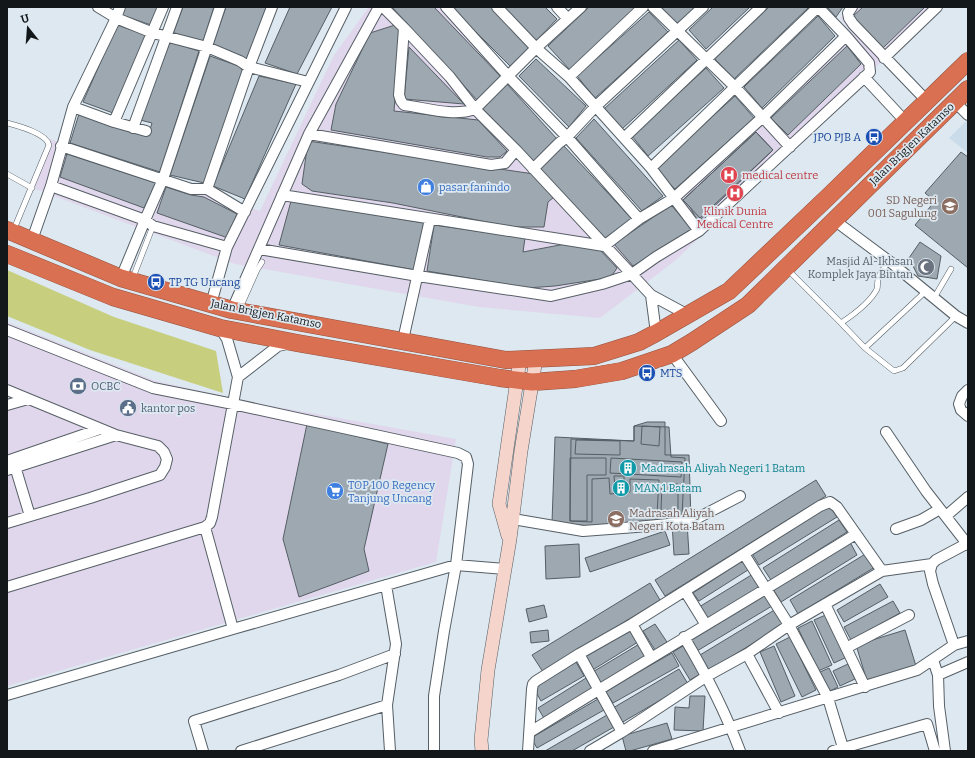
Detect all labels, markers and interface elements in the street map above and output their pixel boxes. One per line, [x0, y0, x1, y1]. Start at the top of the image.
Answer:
north arrow [8, 8, 48, 48]
text: U [19, 12, 31, 26]
street label: Jalan Brigjen Katamso [866, 100, 957, 188]
bus stop icon: JPO PJB A [864, 127, 884, 147]
place label: JPO PJB A [813, 131, 861, 144]
hospital icon: medical centre [719, 165, 739, 185]
place label: medical centre [742, 169, 818, 182]
shop icon: pasar fanindo [416, 177, 436, 197]
place label: pasar fanindo [439, 181, 510, 194]
hospital icon: Klinik Dunia Medical Centre [725, 183, 745, 203]
place label: SD Negeri 001 Sagulung [868, 194, 938, 220]
school or university icon: SD Negeri 001 Sagulung [940, 196, 960, 216]
place label: Klinik Dunia Medical Centre [697, 205, 773, 231]
place label: Masjid Al-Ikhsan Komplek Jaya Bintan [808, 255, 913, 281]
mosque icon: Masjid Al-Ikhsan Komplek Jaya Bintan [916, 257, 936, 277]
bus stop icon: TP TG Uncang [146, 272, 166, 292]
place label: TP TG Uncang [169, 276, 240, 289]
street label: Jalan Brigjen Katamso [209, 297, 322, 331]
bus stop icon: MTS [637, 363, 657, 383]
place label: MTS [660, 367, 682, 380]
bank icon: OCBC [68, 376, 88, 396]
place label: OCBC [91, 380, 120, 393]
public building icon: kantor pos [118, 398, 138, 418]
place label: kantor pos [141, 402, 195, 415]
building icon: Madrasah Aliyah Negeri 1 Batam [618, 458, 638, 478]
place label: Madrasah Aliyah Negeri 1 Batam [641, 462, 806, 475]
building icon: MAN 1 Batam [611, 478, 631, 498]
place label: TOP 100 Regency Tanjung Uncang [348, 479, 435, 505]
supermarket icon: TOP 100 Regency Tanjung Uncang [325, 481, 345, 501]
place label: MAN 1 Batam [634, 482, 702, 495]
place label: Madrasah Aliyah Negeri Kota Batam [629, 507, 725, 533]
school or university icon: Madrasah Aliyah Negeri Kota Batam [606, 509, 626, 529]

